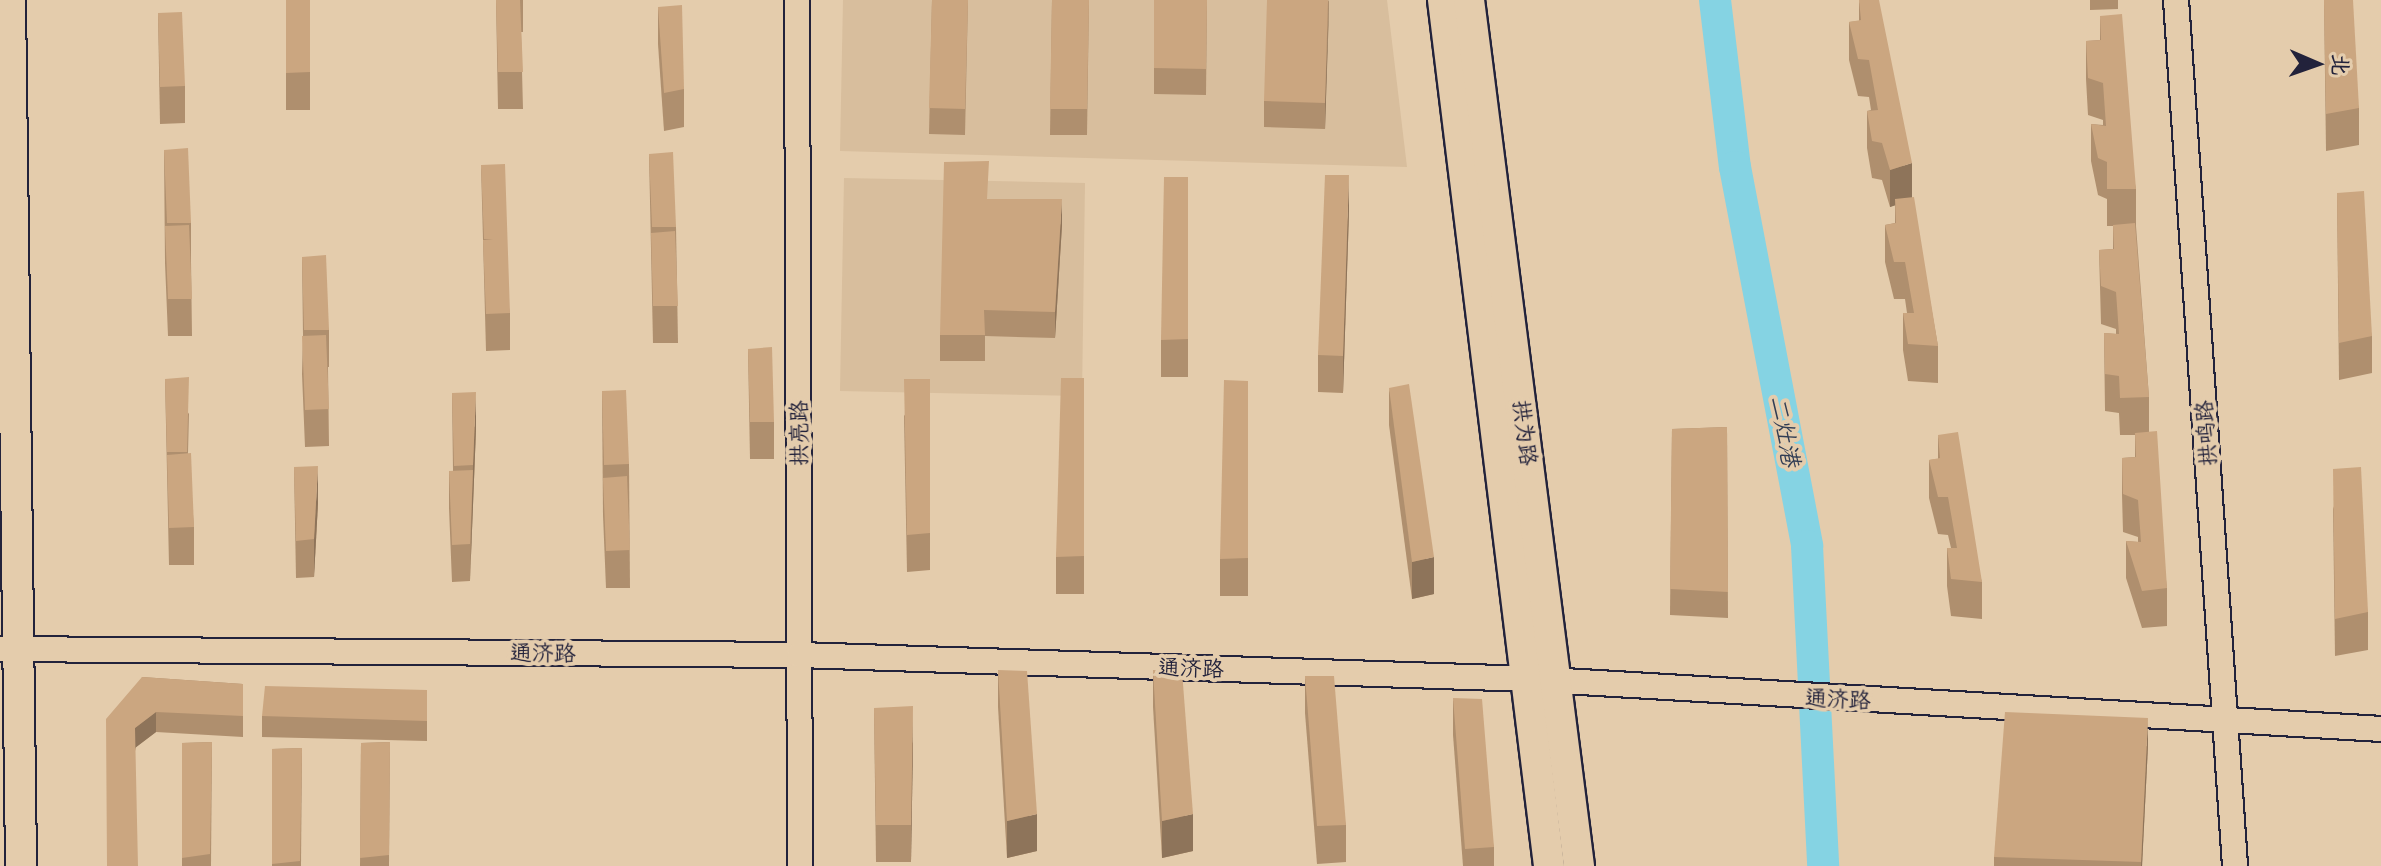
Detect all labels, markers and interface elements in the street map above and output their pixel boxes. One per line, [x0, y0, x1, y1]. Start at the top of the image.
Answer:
north arrow [2277, 24, 2357, 104]
text: 北 [2326, 53, 2356, 76]
water label: 二灶港 [1764, 393, 1806, 469]
street label: 拱为路 [1508, 399, 1542, 467]
street label: 拱鸣路 [2191, 399, 2221, 467]
street label: 拱亮路 [786, 400, 812, 466]
street label: 通济路 [510, 639, 576, 667]
street label: 通济路 [1158, 654, 1224, 682]
street label: 通济路 [1804, 684, 1872, 714]

